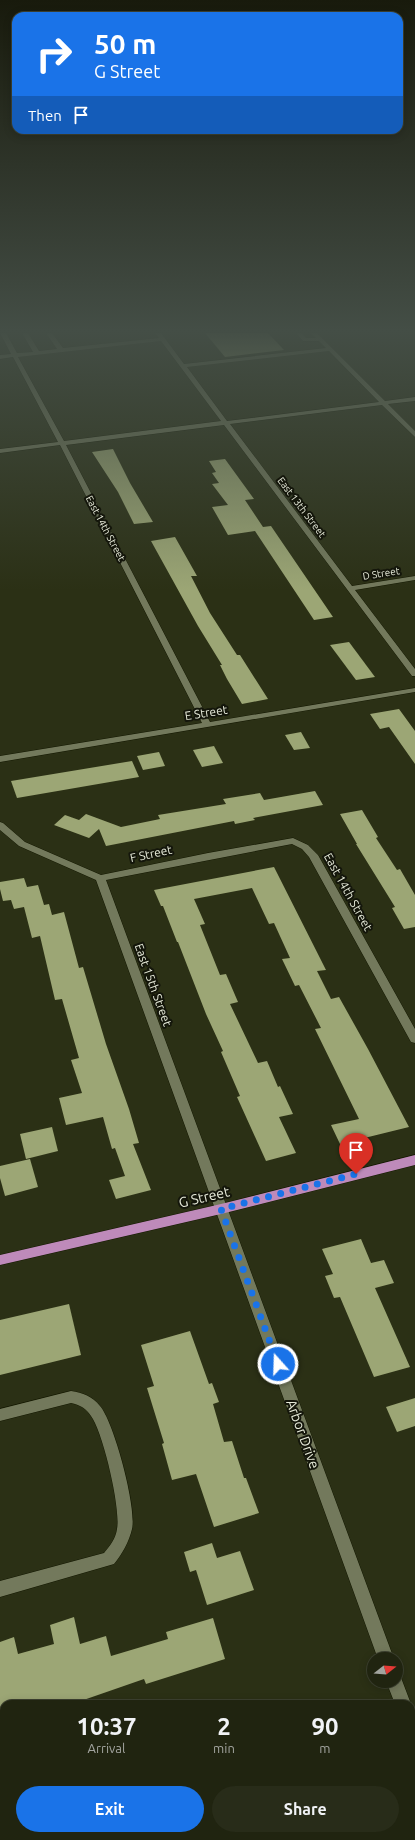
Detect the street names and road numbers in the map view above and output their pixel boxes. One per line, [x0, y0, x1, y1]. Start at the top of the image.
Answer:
street label: East 13th Street [275, 475, 328, 540]
street label: East 14th Street [84, 494, 127, 563]
street label: D Street [362, 565, 400, 582]
street label: E Street [184, 703, 228, 722]
street label: F Street [129, 843, 173, 864]
street label: East 14th Street [322, 851, 375, 933]
street label: East 15th Street [132, 942, 175, 1028]
street label: G Street [177, 1183, 231, 1211]
street label: Arbor Drive [283, 1397, 323, 1471]

